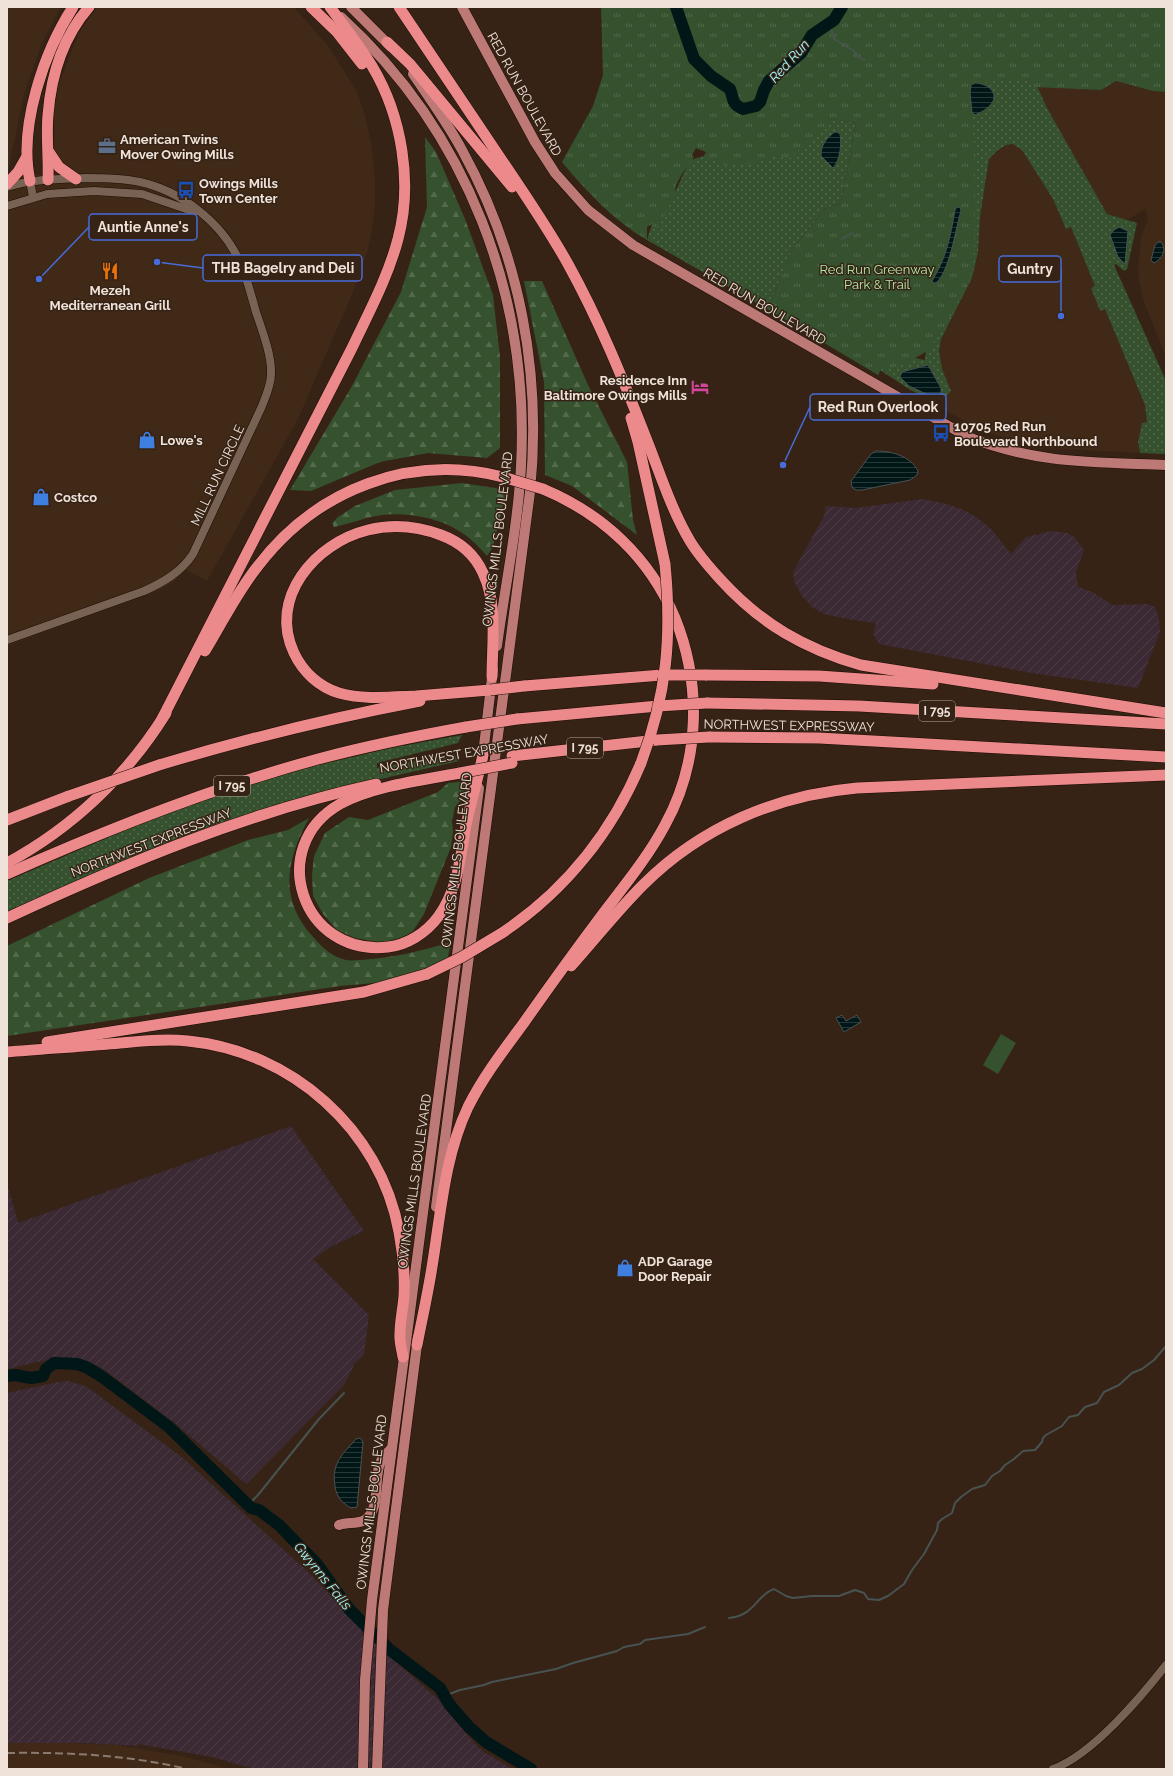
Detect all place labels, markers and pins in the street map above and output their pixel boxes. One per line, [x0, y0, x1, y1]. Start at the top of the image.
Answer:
place label: American Twins Mover Owing Mills [120, 132, 234, 162]
office icon: American Twins Mover Owing Mills [97, 136, 117, 156]
place label: Owings Mills Town Center [199, 176, 278, 206]
bus stop icon: Owings Mills Town Center [176, 180, 196, 200]
callout: Auntie Anne's [89, 214, 197, 240]
callout: THB Bagelry and Deli [203, 255, 362, 281]
callout: Guntry [999, 256, 1061, 282]
restaurant icon: Mezeh Mediterranean Grill [100, 261, 120, 281]
place label: Mezeh Mediterranean Grill [50, 283, 171, 313]
place label: Residence Inn Baltimore Owings Mills [544, 373, 688, 403]
hotel icon: Residence Inn Baltimore Owings Mills [690, 377, 710, 397]
callout: Red Run Overlook [810, 394, 946, 420]
place label: 10705 Red Run Boulevard Northbound [954, 419, 1097, 449]
bus stop icon: 10705 Red Run Boulevard Northbound [931, 423, 951, 443]
shop icon: Lowe's [137, 430, 157, 450]
place label: Lowe's [160, 433, 203, 448]
shop icon: Costco [31, 487, 51, 507]
place label: Costco [54, 490, 97, 505]
place label: ADP Garage Door Repair [638, 1254, 713, 1284]
shop icon: ADP Garage Door Repair [615, 1258, 635, 1278]

